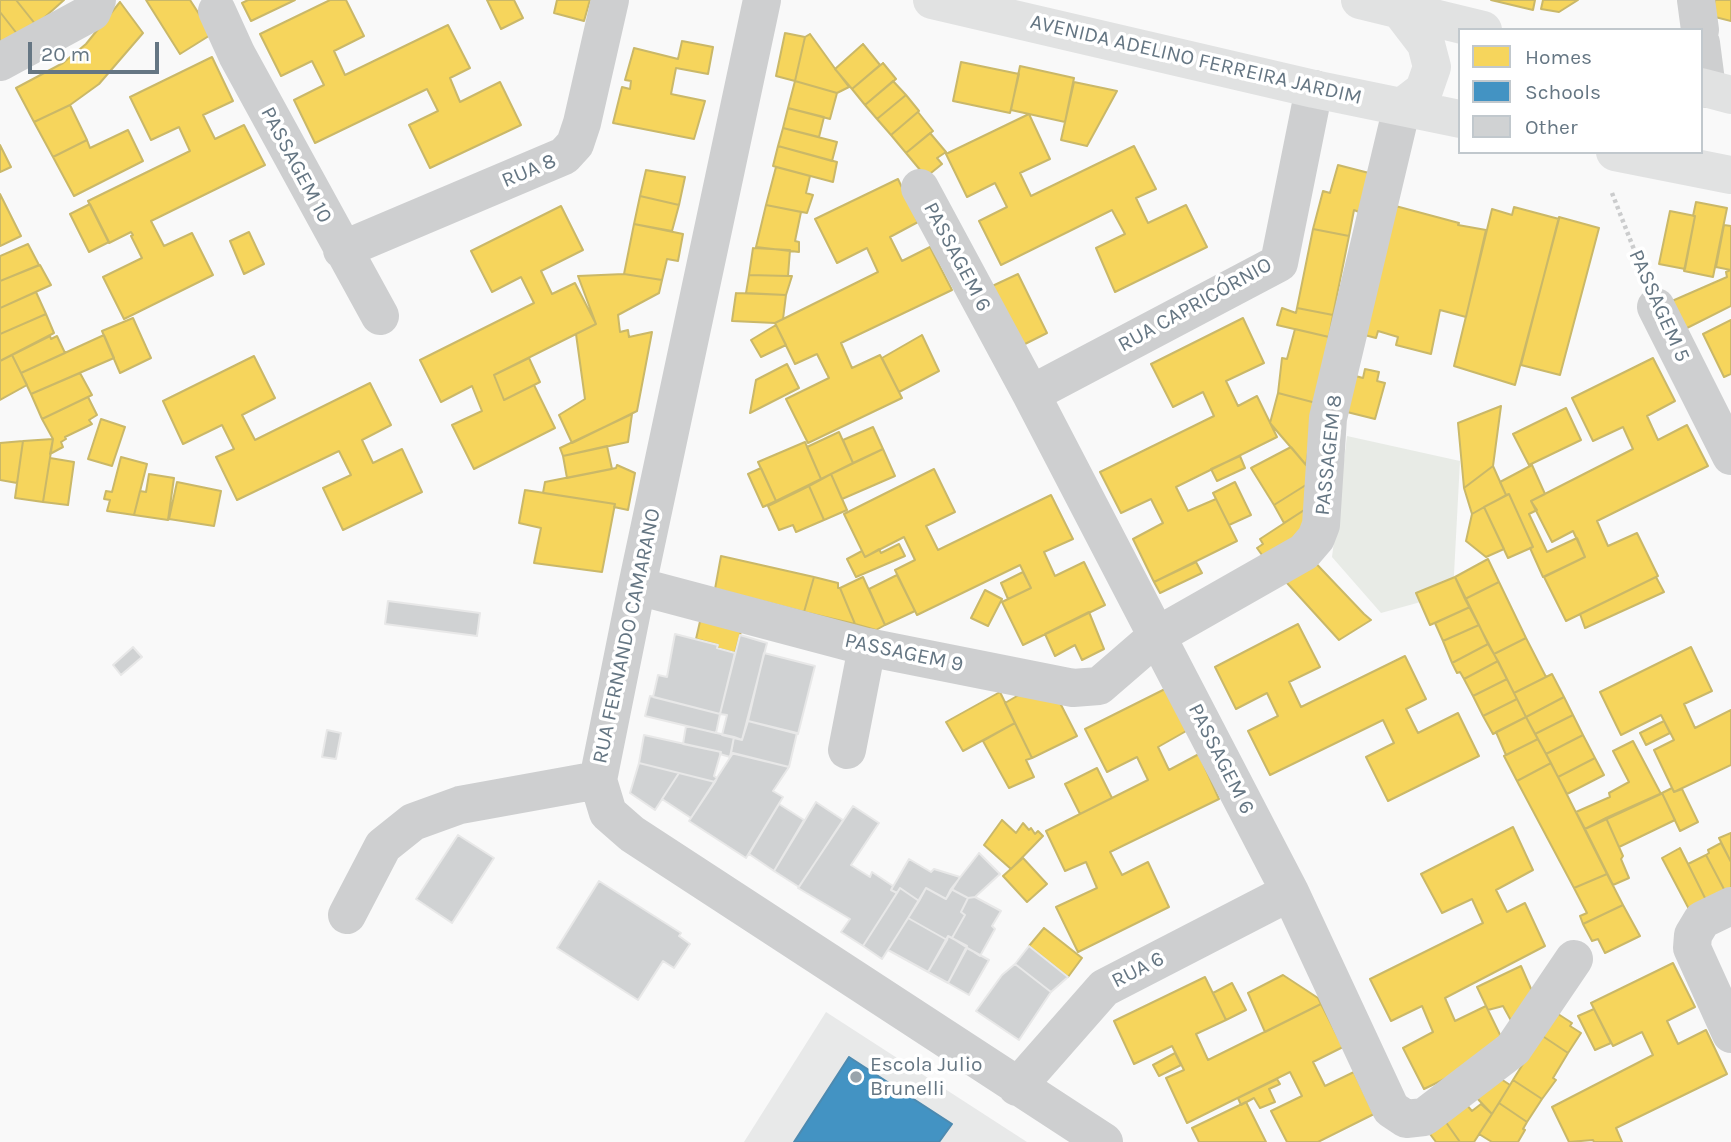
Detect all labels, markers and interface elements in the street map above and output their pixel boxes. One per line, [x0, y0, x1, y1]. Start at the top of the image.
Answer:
street label: AVENIDA ADELINO FERREIRA JARDIM [1028, 10, 1364, 110]
scale bar [32, 28, 163, 72]
legend [1458, 28, 1703, 154]
text: 20 m [41, 42, 90, 66]
text: Homes [1525, 45, 1592, 69]
text: Schools [1525, 80, 1601, 104]
street label: PASSAGEM 10 [255, 103, 337, 227]
text: Other [1525, 115, 1578, 139]
street label: RUA 8 [498, 148, 560, 194]
street label: PASSAGEM 6 [918, 198, 996, 316]
street label: PASSAGEM 5 [1623, 246, 1695, 366]
street label: RUA CAPRICÓRNIO [1114, 252, 1276, 358]
street label: PASSAGEM 8 [1310, 393, 1348, 517]
street label: RUA FERNANDO CAMARANO [588, 506, 666, 766]
street label: PASSAGEM 9 [842, 628, 966, 678]
street label: PASSAGEM 6 [1182, 700, 1260, 818]
street label: RUA 6 [1107, 946, 1169, 994]
place label: Escola Julio Brunelli [870, 1052, 982, 1102]
marker: Escola Julio Brunelli [848, 1069, 864, 1085]

